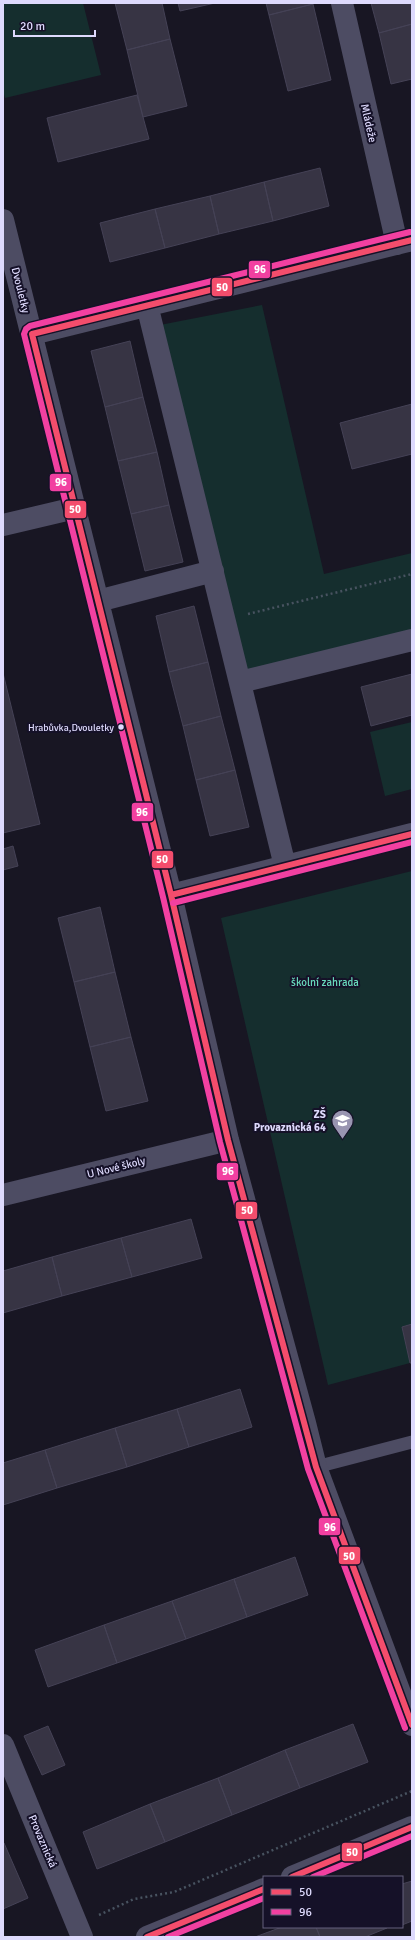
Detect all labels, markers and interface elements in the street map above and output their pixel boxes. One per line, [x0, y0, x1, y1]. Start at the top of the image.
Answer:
scale bar [14, 12, 95, 38]
text: 20 m [20, 19, 45, 34]
street label: Mládeže [358, 103, 379, 144]
line badge: 96 [248, 260, 271, 279]
text: 96 [254, 263, 266, 276]
street label: Dvouletky [9, 266, 33, 315]
line badge: 50 [211, 277, 233, 297]
text: 50 [216, 281, 228, 294]
line badge: 96 [49, 473, 72, 492]
text: 96 [55, 476, 67, 489]
line badge: 50 [64, 500, 87, 519]
text: 50 [69, 503, 81, 516]
place label: Hrabůvka,Dvouletky [28, 722, 114, 734]
marker: Hrabůvka,Dvouletky [116, 722, 126, 732]
line badge: 96 [131, 802, 154, 822]
text: 96 [136, 806, 148, 819]
line badge: 50 [151, 850, 174, 869]
text: 50 [156, 853, 168, 866]
park label: školní zahrada [291, 976, 359, 989]
place label: ZŠ Provaznická 64 [254, 1106, 326, 1134]
school or university icon: ZŠ Provaznická 64 [329, 1107, 355, 1140]
street label: U Nové školy [86, 1154, 147, 1181]
line badge: 96 [216, 1162, 239, 1181]
text: 96 [222, 1165, 234, 1178]
line badge: 50 [235, 1201, 258, 1220]
text: 50 [241, 1204, 253, 1217]
line badge: 96 [318, 1517, 341, 1536]
text: 96 [324, 1521, 336, 1534]
line badge: 50 [338, 1546, 361, 1565]
text: 50 [343, 1550, 355, 1563]
street label: Provaznická [26, 1813, 60, 1870]
line badge: 50 [341, 1842, 363, 1862]
text: 50 [346, 1846, 358, 1859]
legend [263, 1876, 403, 1928]
text: 50 [299, 1885, 312, 1900]
text: 96 [299, 1905, 312, 1920]

